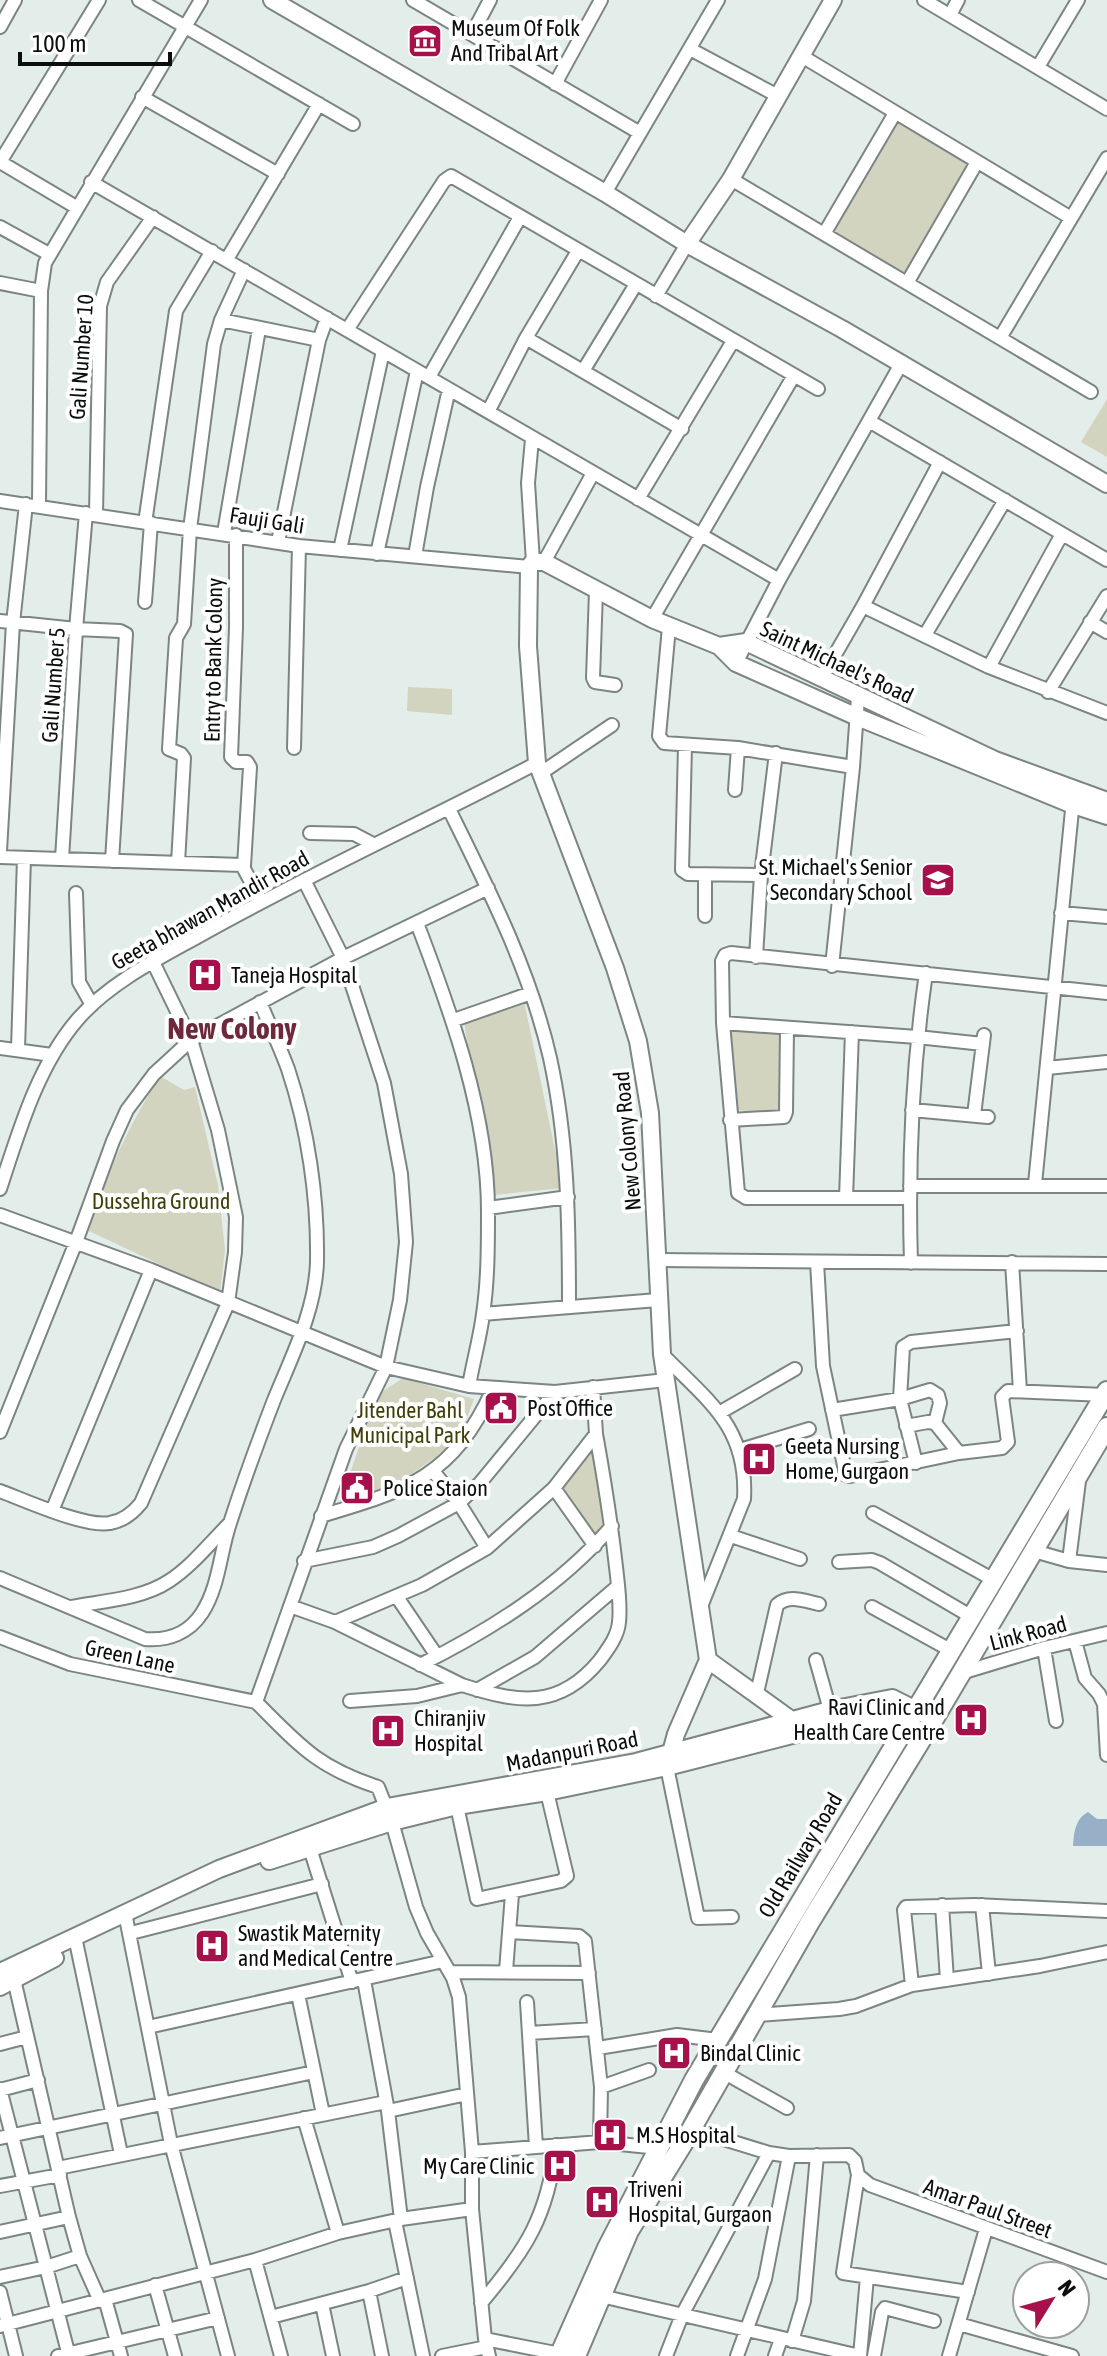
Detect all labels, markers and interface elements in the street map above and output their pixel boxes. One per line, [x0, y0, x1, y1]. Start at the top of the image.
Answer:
place label: Museum Of Folk And Tribal Art [451, 15, 580, 66]
scale bar [20, 16, 170, 66]
museum icon: Museum Of Folk And Tribal Art [406, 22, 444, 60]
text: 100 m [32, 30, 86, 57]
street label: Gali Number 10 [64, 293, 98, 421]
street label: Fauji Gali [228, 501, 306, 539]
street label: Entry to Bank Colony [199, 578, 227, 742]
street label: Saint Michael's Road [756, 615, 918, 709]
street label: Gali Number 5 [36, 626, 70, 744]
street label: Geeta bhawan Mandir Road [107, 845, 313, 975]
place label: St. Michael's Senior Secondary School [759, 854, 913, 905]
school or university icon: St. Michael's Senior Secondary School [919, 861, 957, 899]
hospital icon: Taneja Hospital [186, 956, 224, 994]
place label: Taneja Hospital [231, 962, 357, 988]
district label: New Colony [167, 1011, 297, 1045]
street label: New Colony Road [608, 1070, 646, 1212]
park label: Dussehra Ground [92, 1188, 230, 1214]
public building icon: Post Office [482, 1389, 520, 1427]
place label: Post Office [527, 1395, 613, 1421]
park label: Jitender Bahl Municipal Park [350, 1397, 471, 1448]
place label: Geeta Nursing Home, Gurgaon [785, 1433, 909, 1484]
hospital icon: Geeta Nursing Home, Gurgaon [740, 1440, 778, 1478]
public building icon: Police Staion [338, 1469, 376, 1507]
place label: Police Staion [383, 1475, 488, 1501]
street label: Link Road [987, 1610, 1069, 1656]
street label: Green Lane [83, 1634, 177, 1678]
place label: Ravi Clinic and Health Care Centre [793, 1694, 945, 1745]
hospital icon: Ravi Clinic and Health Care Centre [952, 1701, 990, 1739]
place label: Chiranjiv Hospital [414, 1705, 486, 1756]
hospital icon: Chiranjiv Hospital [369, 1712, 407, 1750]
street label: Madanpuri Road [504, 1725, 640, 1777]
street label: Old Railway Road [753, 1788, 847, 1922]
place label: Swastik Maternity and Medical Centre [238, 1920, 393, 1971]
hospital icon: Swastik Maternity and Medical Centre [193, 1927, 231, 1965]
hospital icon: Bindal Clinic [655, 2034, 693, 2072]
place label: Bindal Clinic [700, 2040, 801, 2066]
hospital icon: M.S Hospital [591, 2116, 629, 2154]
place label: M.S Hospital [636, 2122, 736, 2148]
hospital icon: My Care Clinic [541, 2147, 579, 2185]
place label: My Care Clinic [423, 2153, 535, 2179]
street label: Amar Paul Street [920, 2173, 1056, 2243]
place label: Triveni Hospital, Gurgaon [628, 2176, 772, 2227]
hospital icon: Triveni Hospital, Gurgaon [583, 2183, 621, 2221]
north arrow [1011, 2260, 1091, 2340]
text: N [1053, 2275, 1081, 2301]

